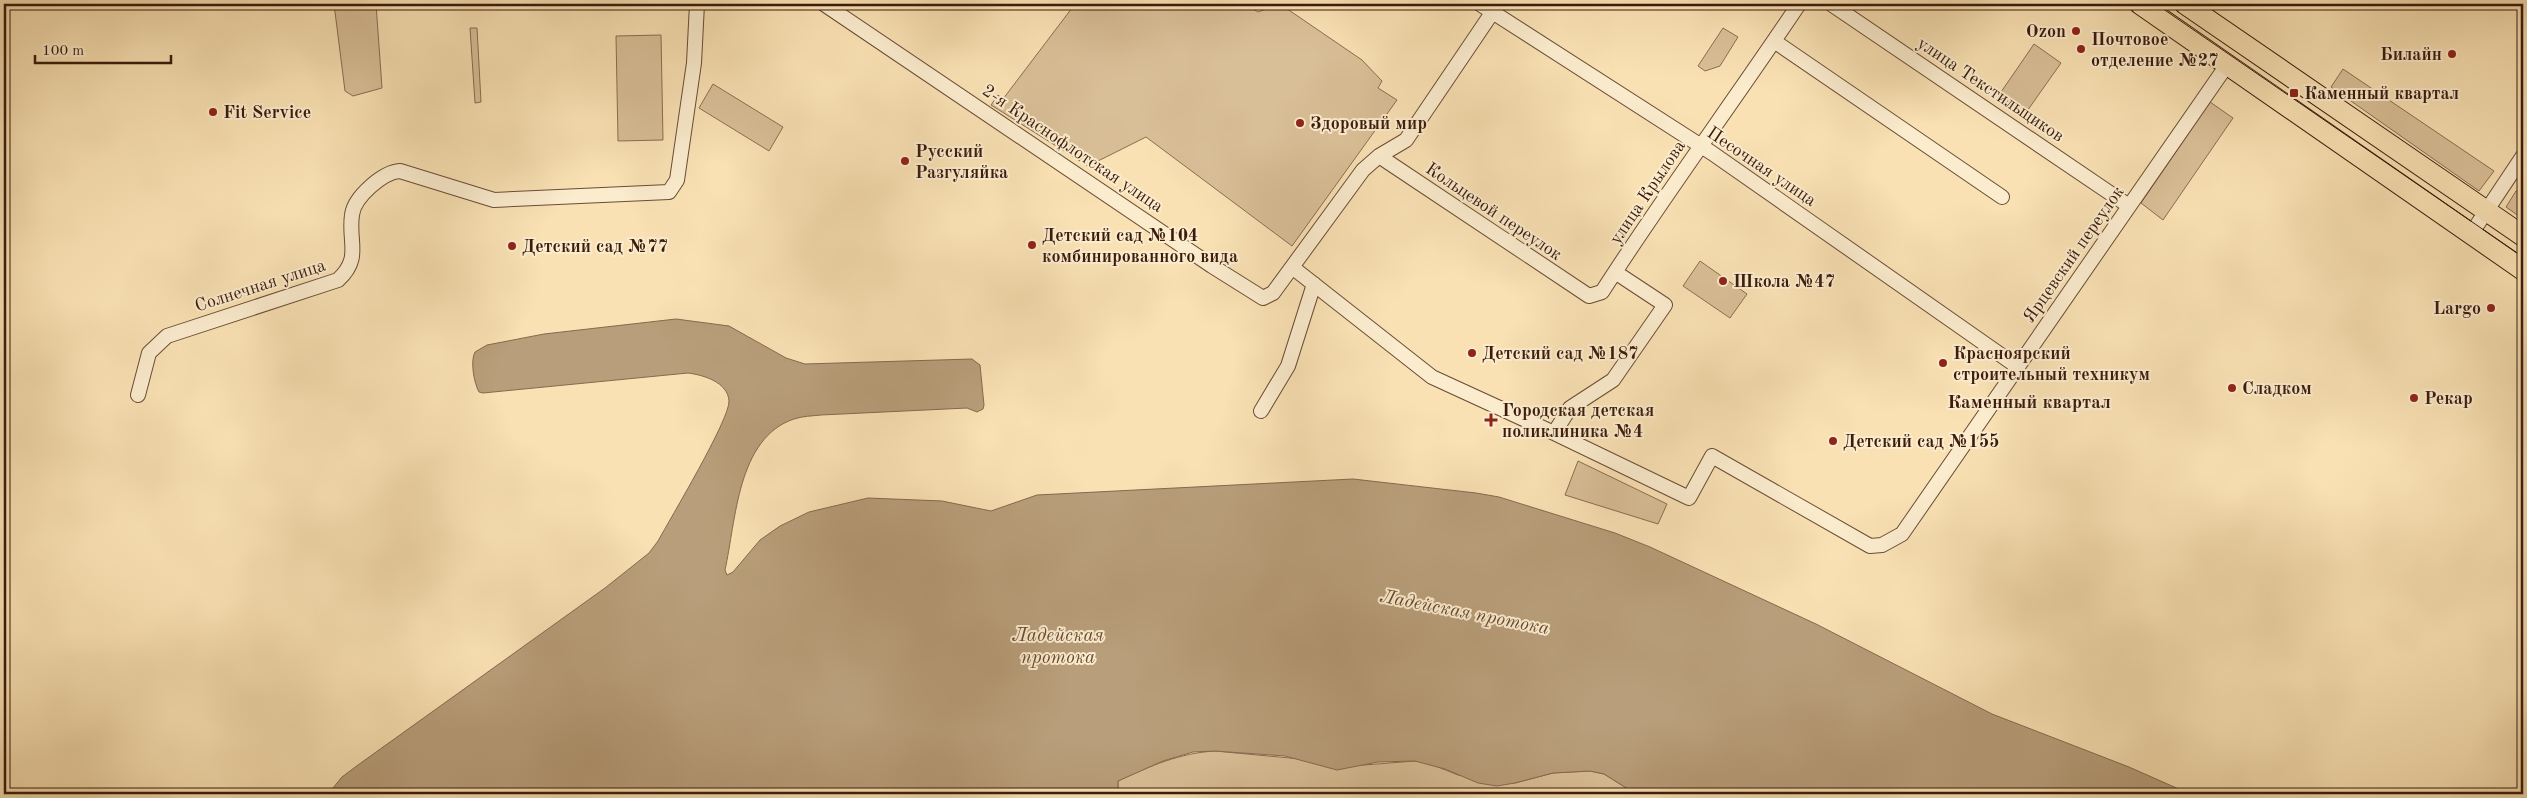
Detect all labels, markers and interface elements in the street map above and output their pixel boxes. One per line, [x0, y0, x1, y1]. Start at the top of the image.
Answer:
place label: Ozon [2026, 23, 2066, 41]
marker: Ozon [2070, 25, 2082, 37]
place label: Почтовое отделение №27 [2091, 31, 2219, 70]
scale bar [35, 32, 171, 64]
street label: улица Текстильщиков [1914, 34, 2067, 146]
marker: Почтовое отделение №27 [2075, 43, 2087, 55]
text: 100 m [42, 44, 84, 59]
place label: Билайн [2380, 46, 2442, 64]
marker: Билайн [2446, 48, 2458, 60]
street label: 2-я Краснофлотская улица [978, 81, 1166, 217]
place label: Каменный квартал [2304, 85, 2459, 103]
marker: Каменный квартал [2288, 87, 2300, 99]
place label: Fit Service [223, 104, 311, 122]
marker: Fit Service [207, 106, 219, 118]
place label: Здоровый мир [1310, 115, 1427, 133]
marker: Здоровый мир [1294, 117, 1306, 129]
street label: Песочная улица [1704, 124, 1819, 210]
street label: улица Крылова [1607, 137, 1689, 248]
place label: Русский Разгуляйка [915, 143, 1008, 182]
marker: Русский Разгуляйка [899, 155, 911, 167]
street label: Кольцевой переулок [1422, 160, 1565, 264]
street label: Ярцевский переулок [2020, 183, 2128, 326]
place label: Детский сад №104 комбинированного вида [1042, 227, 1238, 266]
place label: Детский сад №77 [522, 238, 668, 256]
marker: Детский сад №104 комбинированного вида [1026, 239, 1038, 251]
marker: Детский сад №77 [506, 240, 518, 252]
street label: Солнечная улица [193, 256, 328, 316]
place label: Школа №47 [1733, 273, 1835, 291]
marker: Школа №47 [1717, 275, 1729, 287]
place label: Largo [2433, 300, 2481, 318]
marker: Largo [2485, 302, 2497, 314]
place label: Детский сад №187 [1482, 345, 1639, 363]
place label: Красноярский строительный техникум [1953, 345, 2150, 384]
marker: Детский сад №187 [1466, 347, 1478, 359]
marker: Красноярский строительный техникум [1937, 357, 1949, 369]
place label: Сладком [2242, 380, 2312, 398]
marker: Сладком [2226, 382, 2238, 394]
place label: Рекар [2424, 390, 2473, 408]
marker: Рекар [2408, 392, 2420, 404]
district label: Каменный квартал [1947, 394, 2111, 413]
place label: Городская детская поликлиника №4 [1502, 402, 1654, 441]
marker: Городская детская поликлиника №4 [1484, 413, 1498, 427]
place label: Детский сад №155 [1843, 433, 2000, 451]
marker: Детский сад №155 [1827, 435, 1839, 447]
water label: Ладейская протока [1378, 588, 1551, 639]
water label: Ладейская протока [1012, 627, 1104, 668]

